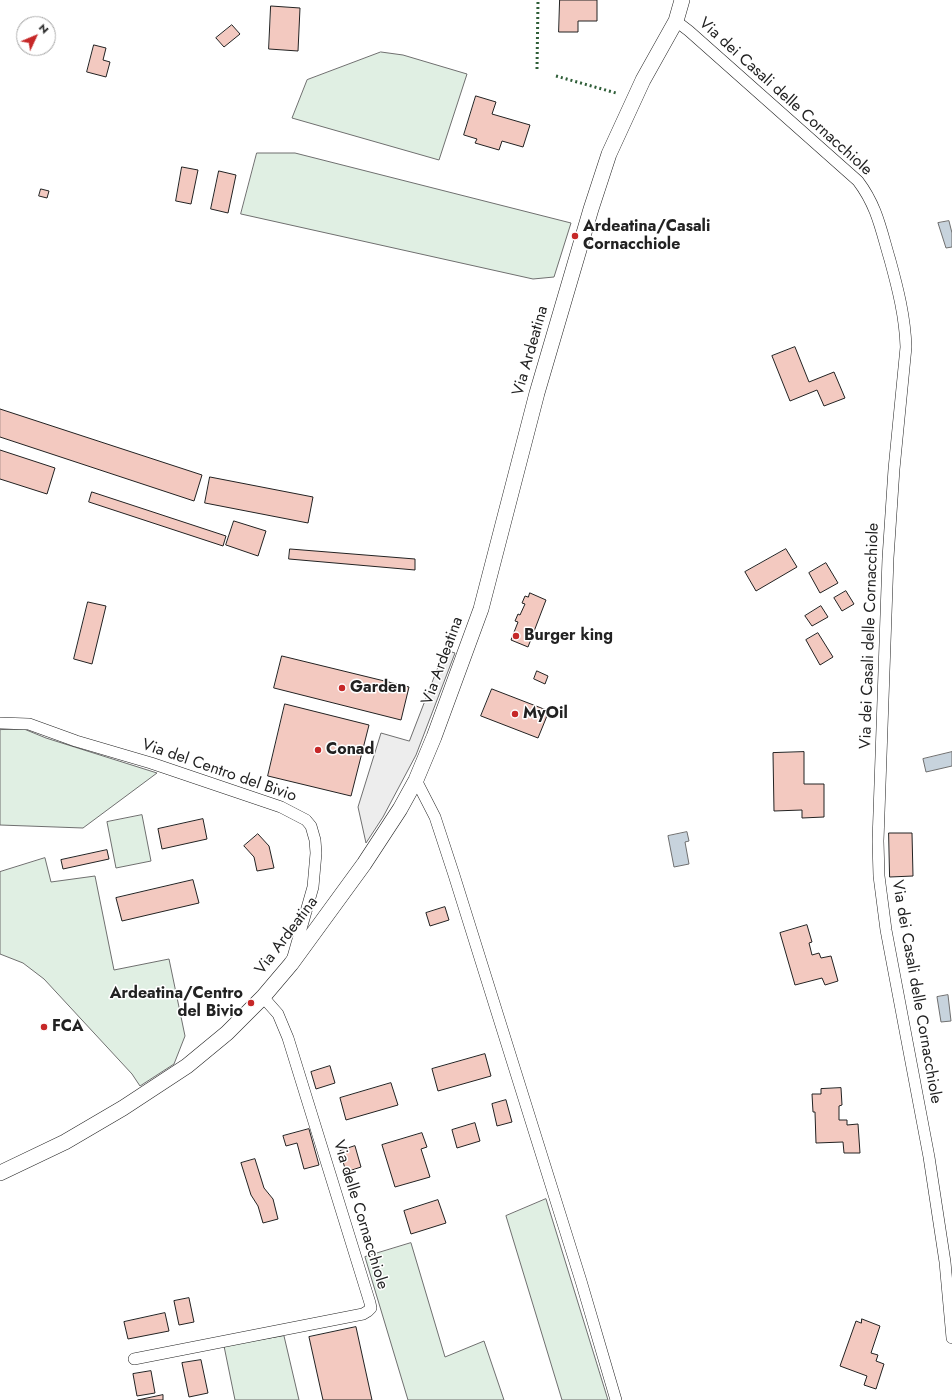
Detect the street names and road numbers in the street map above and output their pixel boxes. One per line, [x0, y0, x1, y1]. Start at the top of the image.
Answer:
street label: Via dei Casali delle Cornacchiole [694, 14, 876, 180]
street label: Via Ardeatina [509, 304, 553, 398]
street label: Via dei Casali delle Cornacchiole [856, 522, 884, 750]
street label: Via Ardeatina [418, 614, 468, 708]
street label: Via del Centro del Bivio [139, 736, 299, 806]
street label: Via dei Casali delle Cornacchiole [887, 879, 945, 1105]
street label: Via Ardeatina [252, 893, 322, 979]
street label: Via delle Cornacchiole [328, 1138, 392, 1292]

